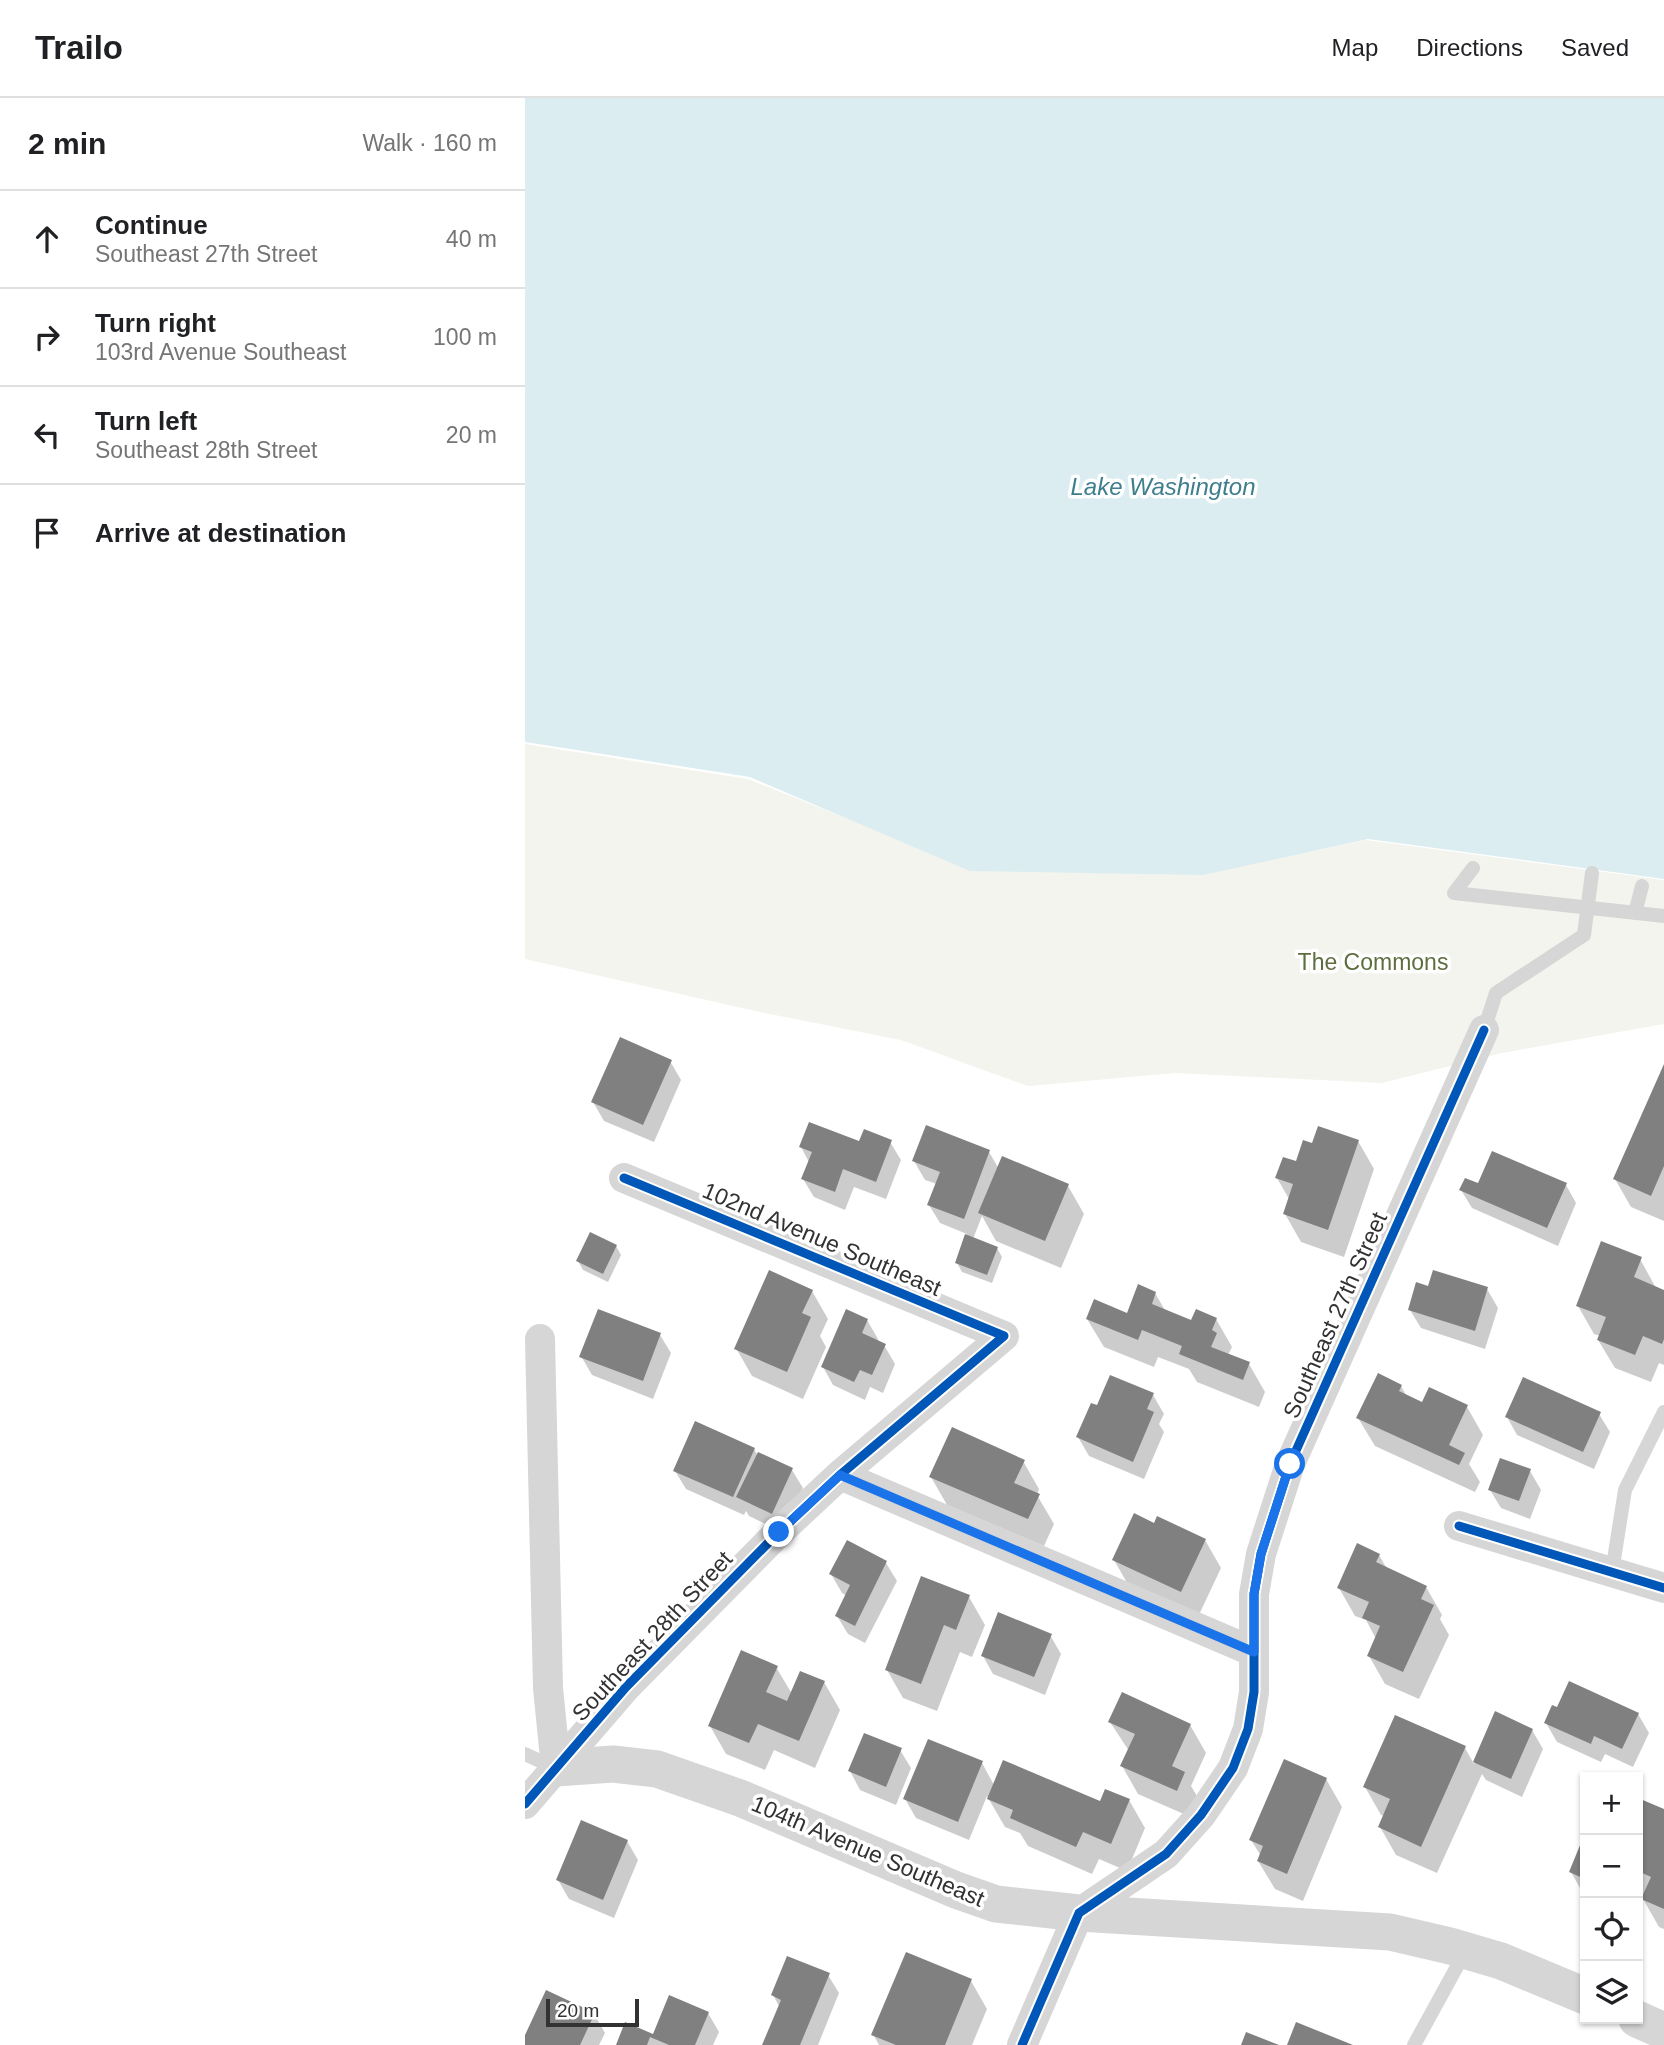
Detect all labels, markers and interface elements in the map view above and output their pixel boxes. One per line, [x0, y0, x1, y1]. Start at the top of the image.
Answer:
text: Trailo [35, 29, 123, 66]
text: Map [1332, 34, 1378, 61]
text: Directions [1416, 34, 1523, 61]
text: Saved [1561, 34, 1629, 61]
text: 2 min [28, 127, 106, 160]
text: Walk · 160 m [362, 130, 497, 156]
text: Continue [95, 210, 208, 240]
icon: ahead [28, 220, 66, 258]
text: 40 m [446, 226, 497, 252]
text: Southeast 27th Street [95, 241, 318, 267]
text: Turn right [95, 308, 216, 338]
icon: right [28, 318, 66, 356]
text: 100 m [433, 324, 497, 350]
text: 103rd Avenue Southeast [95, 339, 347, 365]
text: Turn left [95, 406, 197, 436]
icon: left [28, 416, 66, 454]
text: 20 m [446, 422, 497, 448]
text: Southeast 28th Street [95, 437, 318, 463]
water label: Lake Washington [1070, 473, 1256, 500]
icon: arrive [28, 514, 66, 552]
text: Arrive at destination [95, 518, 346, 548]
park label: The Commons [1298, 949, 1448, 975]
street label: 102nd Avenue Southeast [699, 1177, 946, 1301]
street label: Southeast 27th Street [1278, 1208, 1392, 1422]
route start [1274, 1448, 1305, 1479]
route end [763, 1516, 794, 1547]
street label: Southeast 28th Street [567, 1545, 738, 1726]
map controls [1580, 1772, 1643, 2024]
button: + [1580, 1772, 1643, 1835]
street label: 104th Avenue Southeast [748, 1790, 989, 1912]
button: − [1580, 1835, 1643, 1898]
button: locate [1580, 1898, 1643, 1961]
button: layers [1580, 1961, 1643, 2024]
scale bar [546, 1996, 639, 2028]
text: 20 m [557, 2000, 599, 2021]

